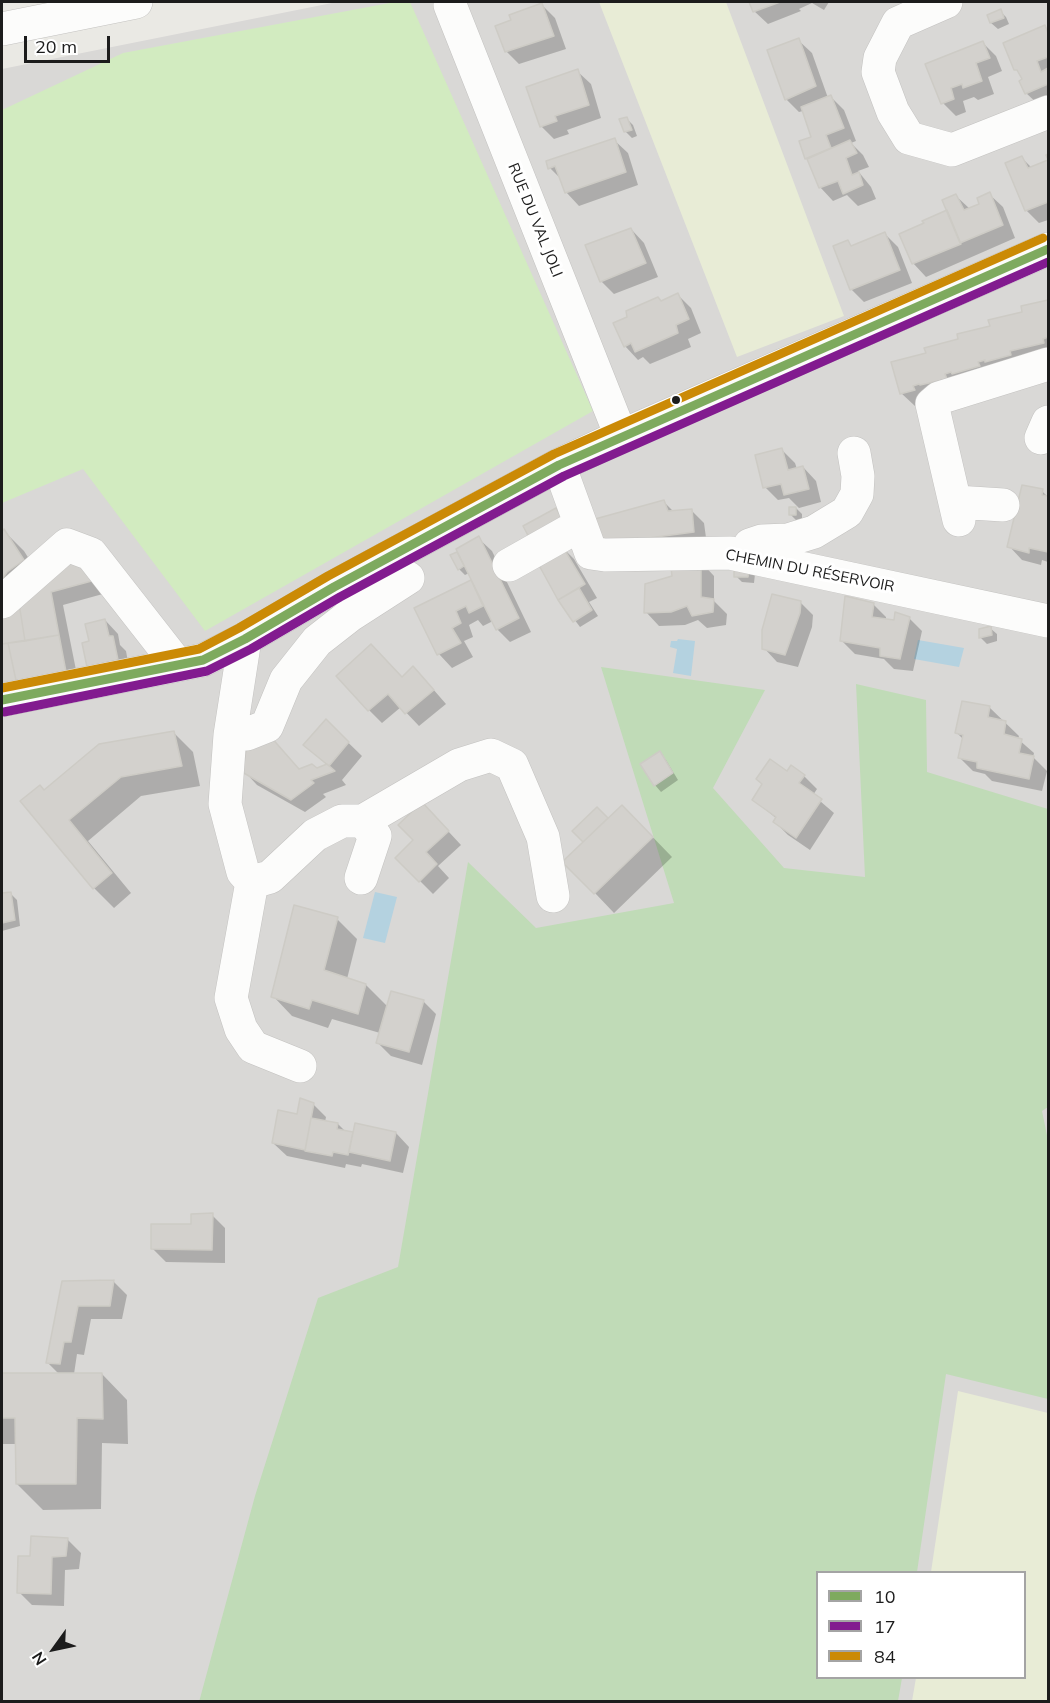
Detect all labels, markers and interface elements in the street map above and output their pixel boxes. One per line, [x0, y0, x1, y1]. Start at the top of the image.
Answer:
scale bar [27, 24, 112, 62]
text: 20 m [35, 35, 77, 58]
street label: RUE DU VAL JOLI [504, 160, 566, 280]
unlabelled marker [670, 394, 682, 406]
street label: CHEMIN DU RÉSERVOIR [724, 546, 896, 596]
legend [816, 1571, 1026, 1679]
text: 10 [874, 1585, 896, 1608]
text: 17 [874, 1615, 896, 1638]
north arrow [24, 1619, 84, 1679]
text: 84 [874, 1645, 896, 1668]
text: N [27, 1648, 51, 1669]

